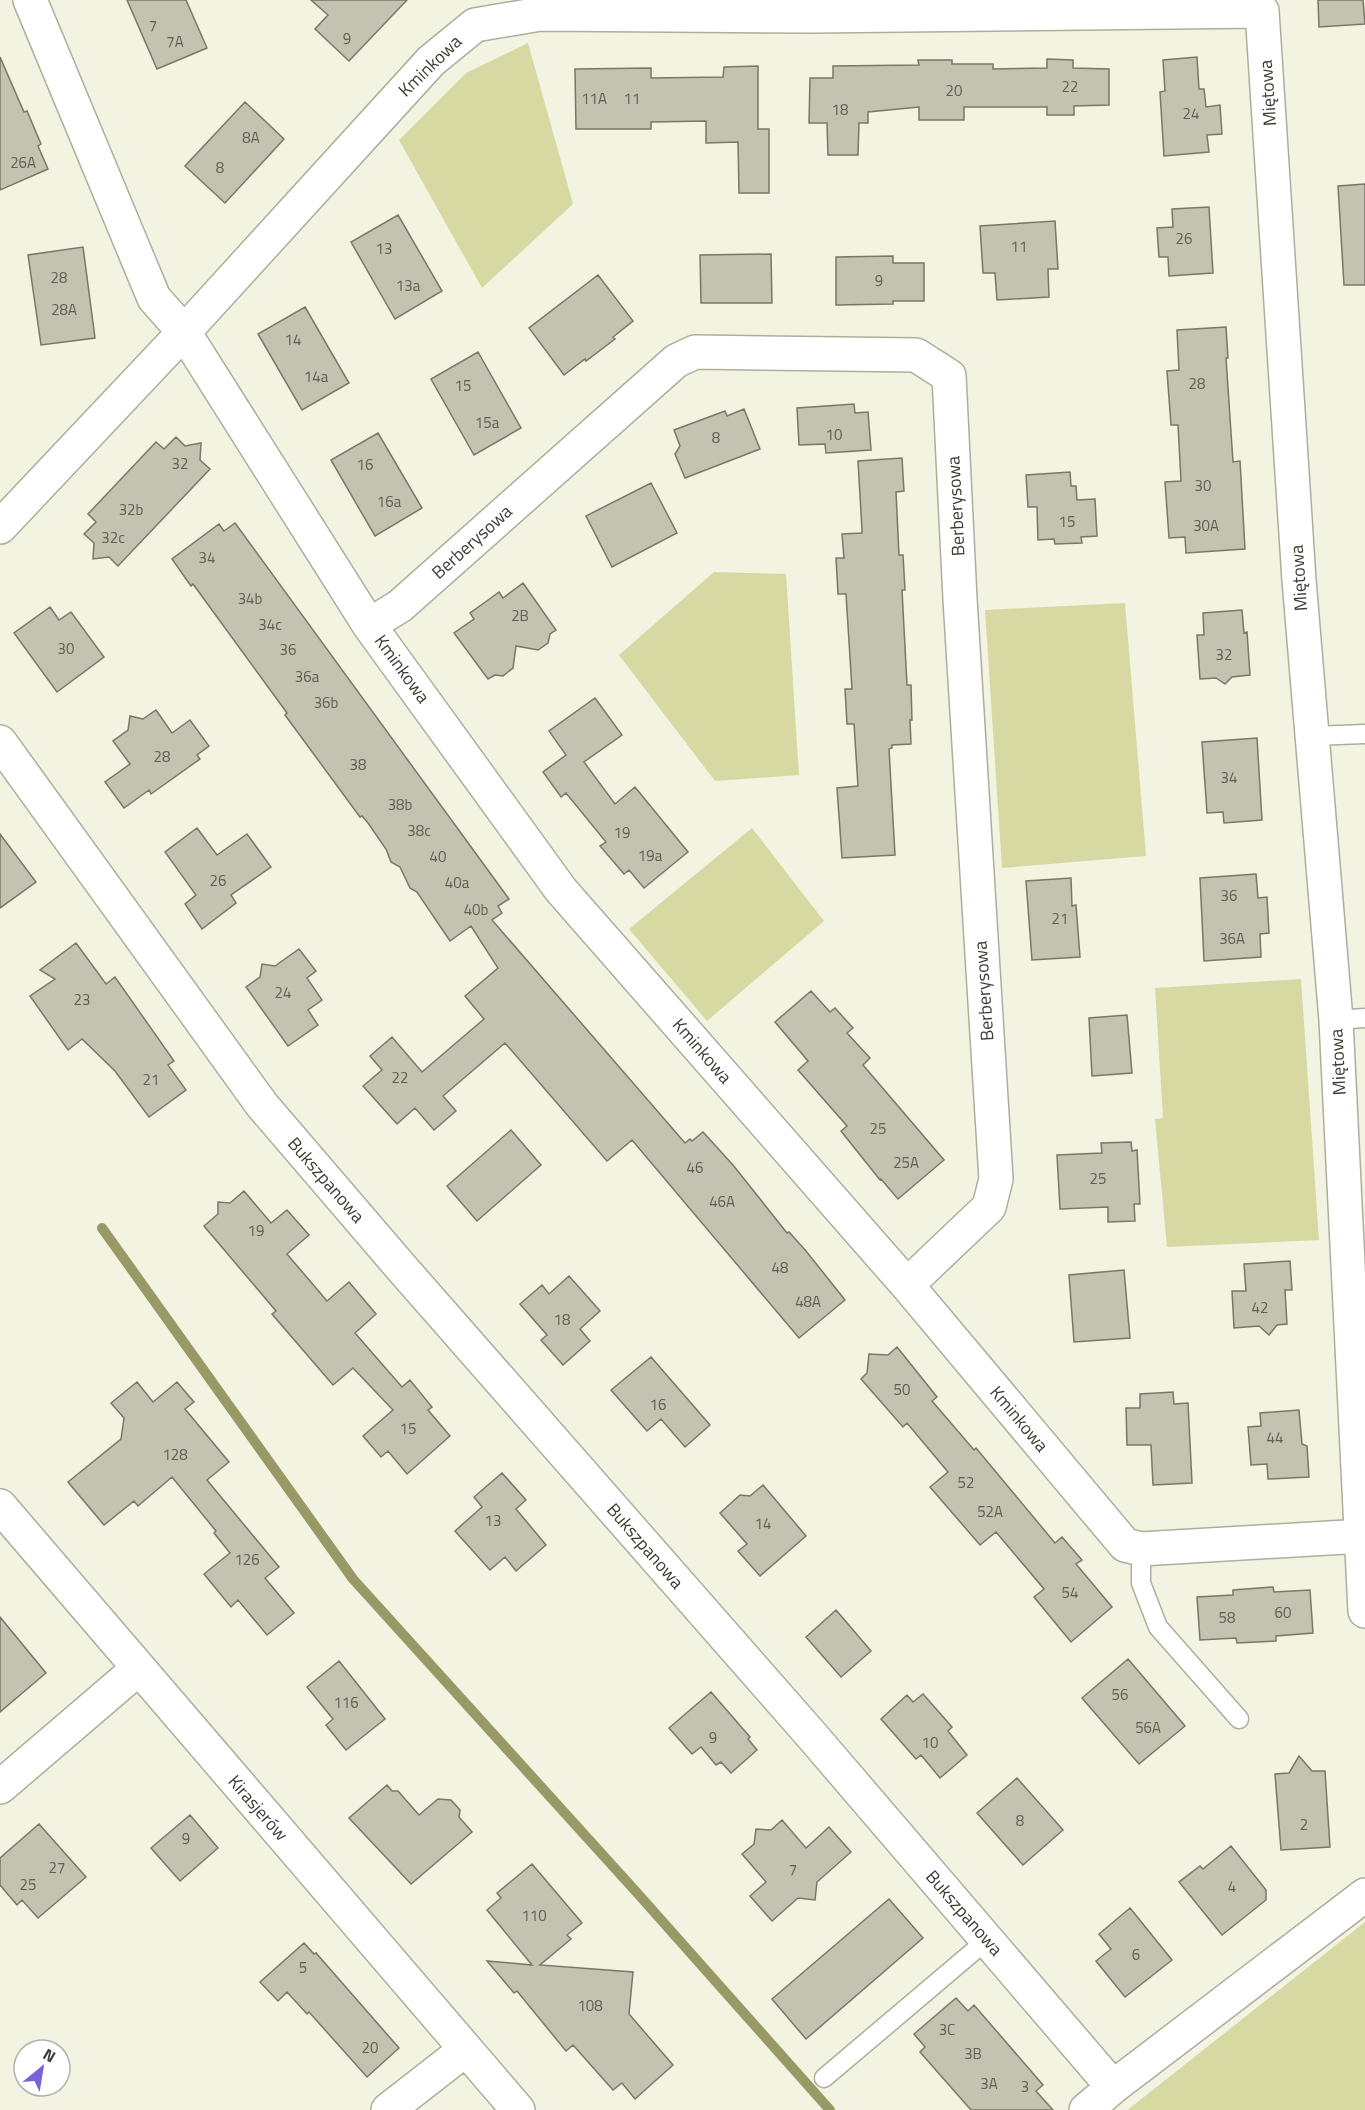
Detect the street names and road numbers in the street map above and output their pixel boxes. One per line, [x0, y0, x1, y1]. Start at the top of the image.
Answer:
street label: Kminkowa [392, 28, 468, 103]
street label: Miętowa [1252, 59, 1283, 127]
street label: Berberysowa [939, 455, 972, 557]
street label: Berberysowa [425, 498, 518, 585]
street label: Miętowa [1283, 544, 1314, 612]
street label: Kminkowa [368, 629, 437, 709]
street label: Berberysowa [967, 940, 1000, 1042]
street label: Kminkowa [666, 1012, 739, 1089]
street label: Miętowa [1322, 1028, 1353, 1096]
street label: Bukszpanowa [281, 1131, 371, 1229]
street label: Kminkowa [984, 1380, 1055, 1458]
street label: Bukszpanowa [600, 1497, 690, 1595]
street label: Kirasjerów [222, 1769, 295, 1847]
street label: Bukszpanowa [919, 1864, 1009, 1962]

